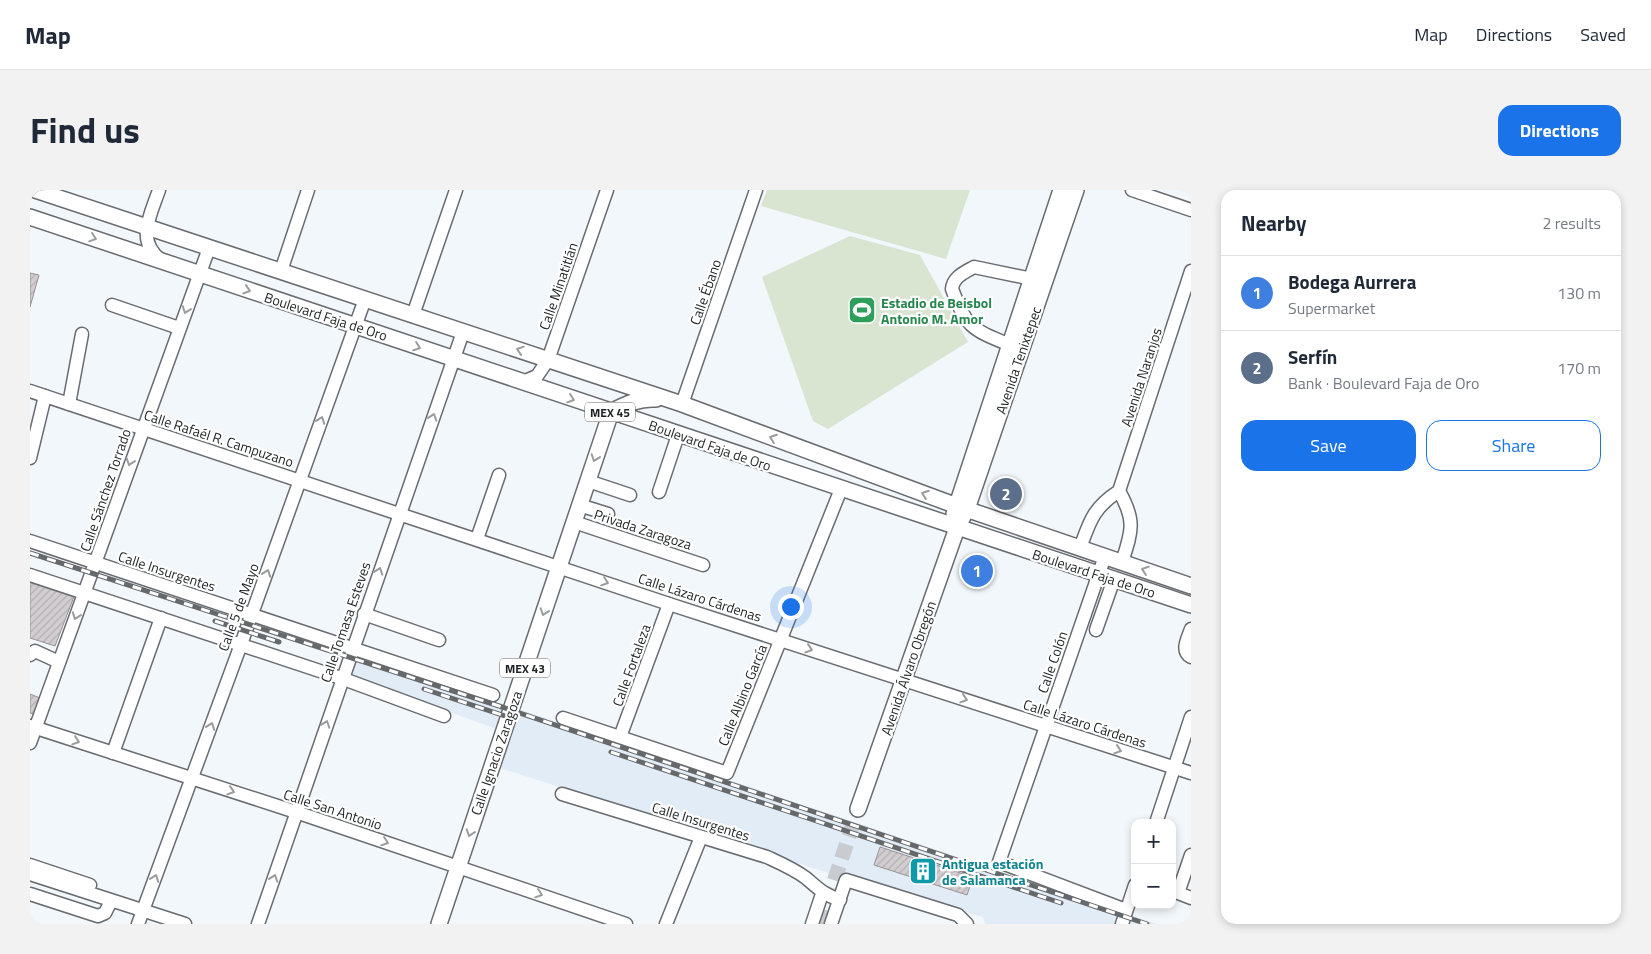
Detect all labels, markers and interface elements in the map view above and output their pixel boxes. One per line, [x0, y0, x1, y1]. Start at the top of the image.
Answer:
text: Map [25, 17, 71, 53]
text: Map [1414, 21, 1448, 48]
text: Directions [1476, 21, 1552, 48]
text: Saved [1580, 21, 1626, 48]
text: Find us [30, 103, 140, 157]
button: Directions [1498, 105, 1621, 156]
text: Nearby [1241, 207, 1306, 239]
text: 2 results [1542, 211, 1601, 235]
one-way arrow [88, 232, 97, 242]
street label: Calle Minatitlán [533, 239, 583, 333]
street label: Calle Ébano [684, 256, 726, 328]
text: Bodega Aurrera [1288, 267, 1416, 296]
text: 1 [1253, 281, 1261, 305]
text: 130 m [1557, 281, 1601, 305]
one-way arrow [242, 284, 250, 294]
street label: Boulevard Faja de Oro [262, 286, 390, 346]
place label: Estadio de Beisbol Antonio M. Amor [881, 292, 992, 329]
sports icon: Estadio de Beisbol Antonio M. Amor [847, 295, 877, 325]
text: Supermarket [1288, 296, 1375, 320]
street label: Avenida Tenixtepec [990, 303, 1046, 417]
one-way arrow [182, 305, 192, 314]
street label: Avenida Naranjos [1115, 325, 1167, 429]
one-way arrow [413, 341, 421, 351]
text: Serfín [1288, 342, 1337, 371]
one-way arrow [516, 346, 525, 356]
text: 2 [1253, 356, 1261, 380]
text: 170 m [1557, 356, 1601, 380]
text: Bank · Boulevard Faja de Oro [1288, 371, 1479, 395]
one-way arrow [567, 393, 575, 403]
road number: MEX 45 [585, 402, 635, 422]
street label: Calle Rafaél R. Campuzano [142, 404, 296, 472]
one-way arrow [427, 413, 437, 422]
street label: Boulevard Faja de Oro [646, 414, 774, 476]
one-way arrow [315, 416, 325, 425]
button: Save [1241, 420, 1416, 471]
button: Share [1426, 420, 1601, 471]
street label: Calle Sánchez Torrado [74, 426, 136, 554]
one-way arrow [769, 434, 778, 444]
one-way arrow [591, 454, 601, 462]
one-way arrow [126, 458, 136, 466]
pin: 2 [990, 475, 1022, 513]
one-way arrow [921, 490, 930, 500]
street label: Privada Zaragoza [591, 503, 695, 555]
street label: Boulevard Faja de Oro [1030, 543, 1158, 603]
street label: Calle Insurgentes [116, 545, 218, 597]
pin: 1 [961, 552, 993, 590]
street label: Calle Tomasa Esteves [315, 559, 375, 685]
street label: Calle 5 de Mayo [212, 560, 264, 654]
one-way arrow [1141, 566, 1150, 576]
one-way arrow [373, 567, 383, 575]
street label: Calle Lázaro Cárdenas [636, 567, 764, 627]
one-way arrow [261, 569, 271, 578]
one-way arrow [600, 576, 609, 586]
your location [778, 594, 804, 620]
street label: Avenida Álvaro Obregón [875, 598, 941, 738]
one-way arrow [539, 608, 549, 616]
one-way arrow [72, 611, 82, 619]
street label: Calle Fortaleza [606, 621, 656, 709]
street label: Calle Colón [1032, 628, 1072, 696]
street label: Calle Albino García [712, 641, 772, 749]
one-way arrow [805, 643, 813, 653]
road number: MEX 43 [500, 658, 550, 678]
street label: Calle Ignacio Zaragoza [465, 688, 527, 818]
street label: Calle Lázaro Cárdenas [1021, 693, 1149, 753]
one-way arrow [959, 694, 968, 704]
one-way arrow [320, 720, 330, 729]
one-way arrow [205, 722, 215, 731]
one-way arrow [72, 735, 80, 745]
one-way arrow [1114, 744, 1122, 754]
street label: Calle San Antonio [281, 783, 385, 835]
one-way arrow [227, 785, 235, 795]
street label: Calle Insurgentes [650, 796, 752, 846]
map controls [1131, 819, 1176, 909]
button: + [1131, 819, 1176, 864]
one-way arrow [465, 828, 475, 836]
one-way arrow [381, 836, 389, 846]
place label: Antigua estación de Salamanca [942, 853, 1043, 890]
building icon: Antigua estación de Salamanca [908, 856, 938, 886]
button: − [1131, 864, 1176, 909]
one-way arrow [149, 874, 159, 883]
one-way arrow [268, 874, 278, 883]
one-way arrow [535, 888, 543, 898]

